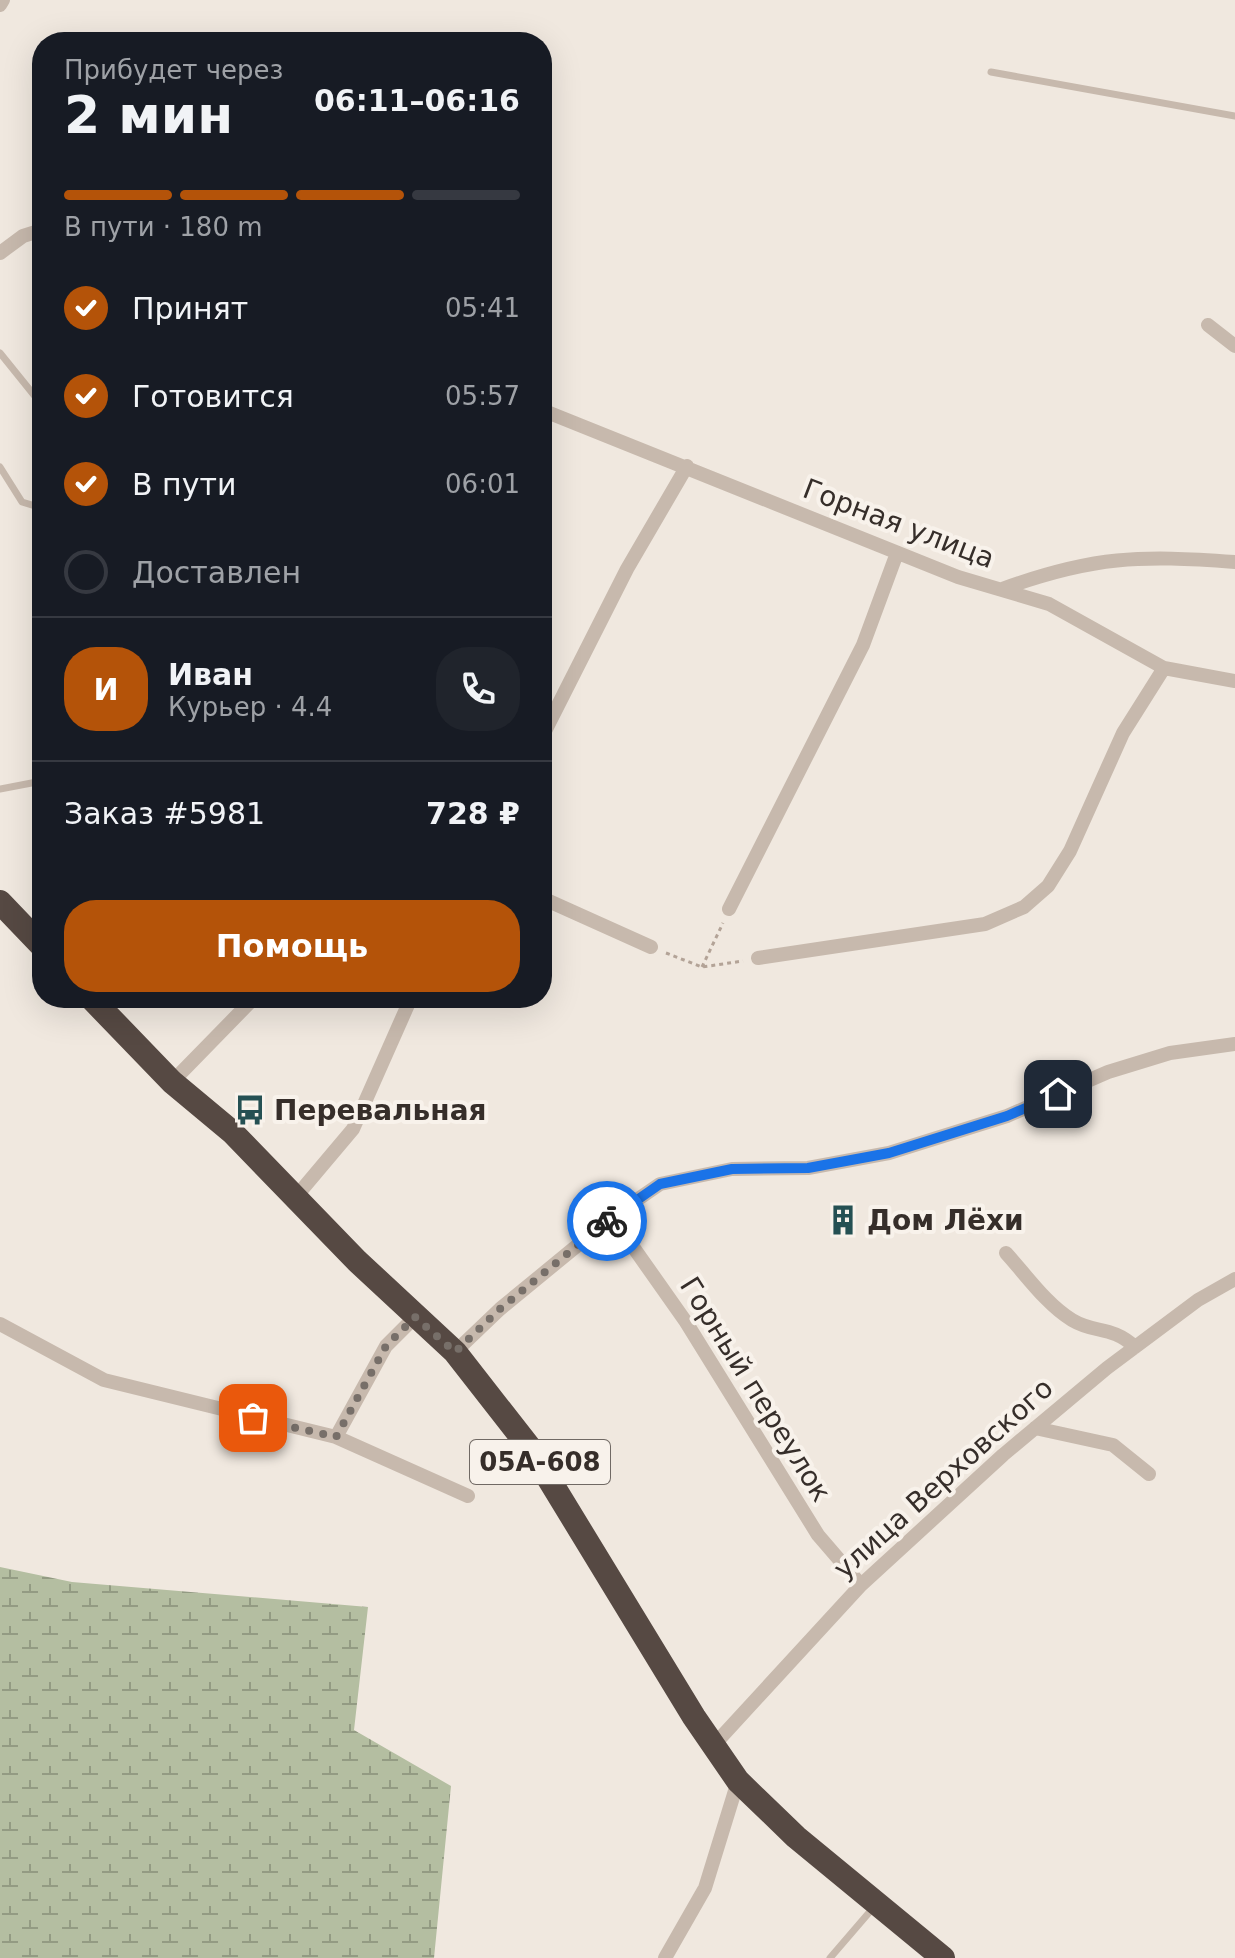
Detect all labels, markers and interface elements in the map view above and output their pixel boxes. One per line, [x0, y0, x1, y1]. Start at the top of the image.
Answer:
text: Прибудет через [64, 55, 283, 85]
text: 06:11–06:16 [314, 83, 520, 118]
text: 2 мин [64, 85, 233, 145]
text: В пути · 180 m [64, 212, 263, 242]
icon: check [64, 286, 108, 330]
text: Принят [132, 291, 248, 326]
text: 05:41 [445, 293, 520, 323]
icon: check [64, 374, 108, 418]
text: Готовится [132, 379, 294, 414]
text: 05:57 [445, 381, 520, 411]
icon: check [64, 462, 108, 506]
text: В пути [132, 467, 236, 502]
text: 06:01 [445, 469, 520, 499]
street label: Горная улица [799, 472, 999, 575]
text: Доставлен [132, 555, 301, 590]
button: phone [436, 647, 520, 731]
text: Иван [168, 657, 253, 692]
text: И [93, 672, 119, 707]
text: Курьер · 4.4 [168, 692, 332, 722]
text: Заказ #5981 [64, 796, 265, 831]
text: 728 ₽ [426, 796, 520, 831]
button: Помощь [64, 900, 520, 992]
pin [1024, 1060, 1092, 1128]
icon: home [1036, 1072, 1080, 1116]
bus stop icon: Перевальная [233, 1093, 267, 1127]
place label: Перевальная [274, 1094, 487, 1127]
courier [567, 1181, 647, 1261]
icon: bike [585, 1199, 629, 1243]
building icon: Дом Лёхи [826, 1203, 860, 1237]
place label: Дом Лёхи [867, 1204, 1024, 1237]
street label: Горный переулок [673, 1271, 838, 1508]
street label: улица Верховского [827, 1371, 1060, 1585]
pin [219, 1384, 287, 1452]
icon: bag [231, 1396, 275, 1440]
road number: 05А-608 [470, 1440, 610, 1484]

